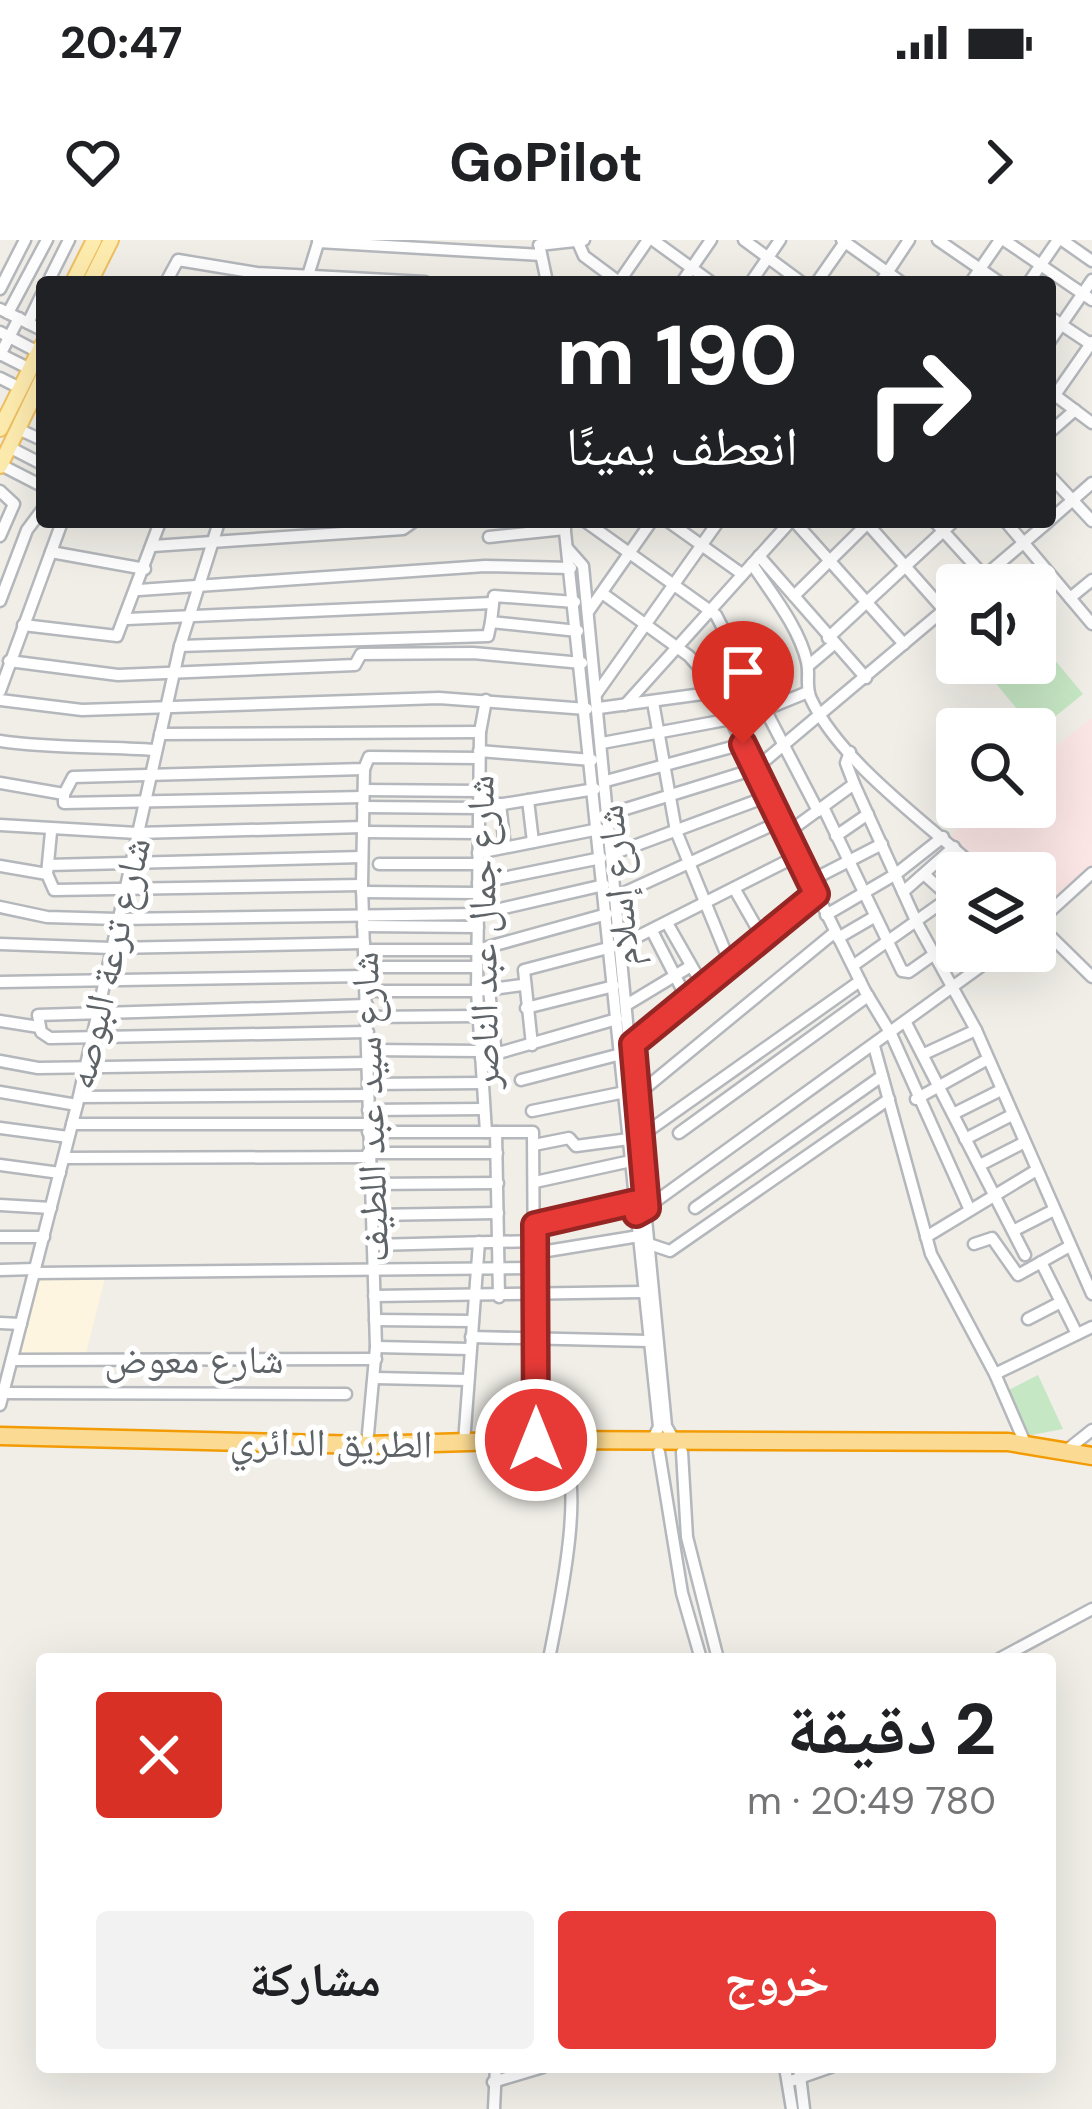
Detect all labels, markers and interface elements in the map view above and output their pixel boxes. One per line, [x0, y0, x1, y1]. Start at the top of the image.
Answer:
text: 20:47 [60, 13, 182, 72]
text: GoPilot [449, 127, 643, 198]
icon: heart [60, 129, 126, 195]
icon: forward [966, 129, 1032, 195]
text: 190 m [556, 301, 798, 410]
icon: right [840, 324, 996, 480]
text: انعطف يمينًا [566, 411, 798, 482]
map controls [936, 564, 1056, 972]
button: sound [936, 564, 1056, 684]
pin [692, 621, 794, 744]
icon: arrive [710, 639, 776, 705]
button: search [936, 708, 1056, 828]
street label: شارع جمال عبد الناصر [454, 775, 511, 1090]
street label: شارع إسلام [584, 802, 652, 969]
street label: شارع ترعة البوصه [55, 832, 162, 1094]
button: layers [936, 852, 1056, 972]
street label: شارع سيد عبد اللطيف [339, 951, 400, 1263]
street label: شارع معوض [104, 1334, 284, 1385]
position arrow [473, 1377, 599, 1503]
street label: الطريق الدائري [229, 1415, 433, 1476]
text: 2 دقيقة [786, 1683, 996, 1776]
button: close [96, 1692, 222, 1818]
text: 780 m · 20:49 [747, 1775, 996, 1826]
button: مشاركة [96, 1911, 534, 2049]
button: خروج [558, 1911, 996, 2049]

